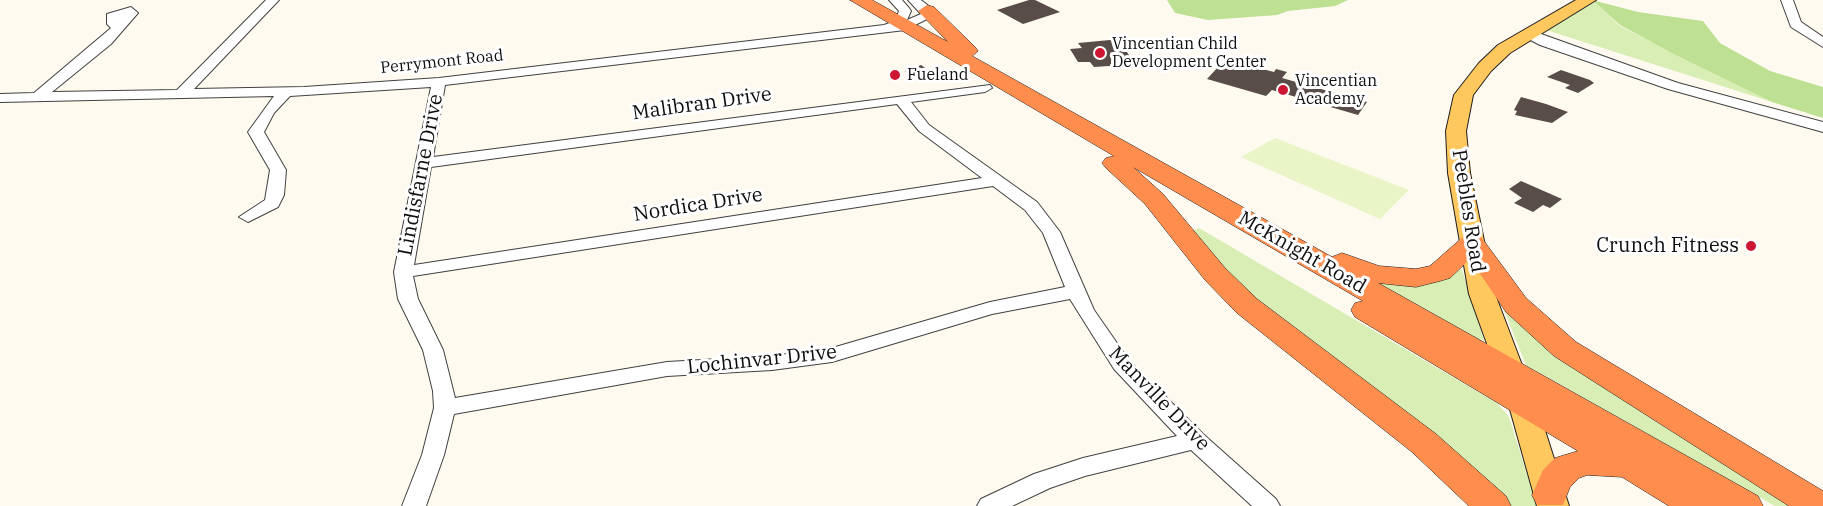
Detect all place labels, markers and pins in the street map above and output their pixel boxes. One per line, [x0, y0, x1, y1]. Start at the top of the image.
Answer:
place label: Vincentian Child Development Center [1112, 34, 1266, 72]
marker: Vincentian Child Development Center [1093, 46, 1107, 60]
place label: Fueland [907, 65, 969, 85]
marker: Fueland [888, 68, 902, 82]
place label: Vincentian Academy [1295, 71, 1377, 109]
marker: Vincentian Academy [1276, 83, 1290, 97]
place label: Crunch Fitness [1596, 234, 1739, 258]
marker: Crunch Fitness [1744, 239, 1758, 253]

